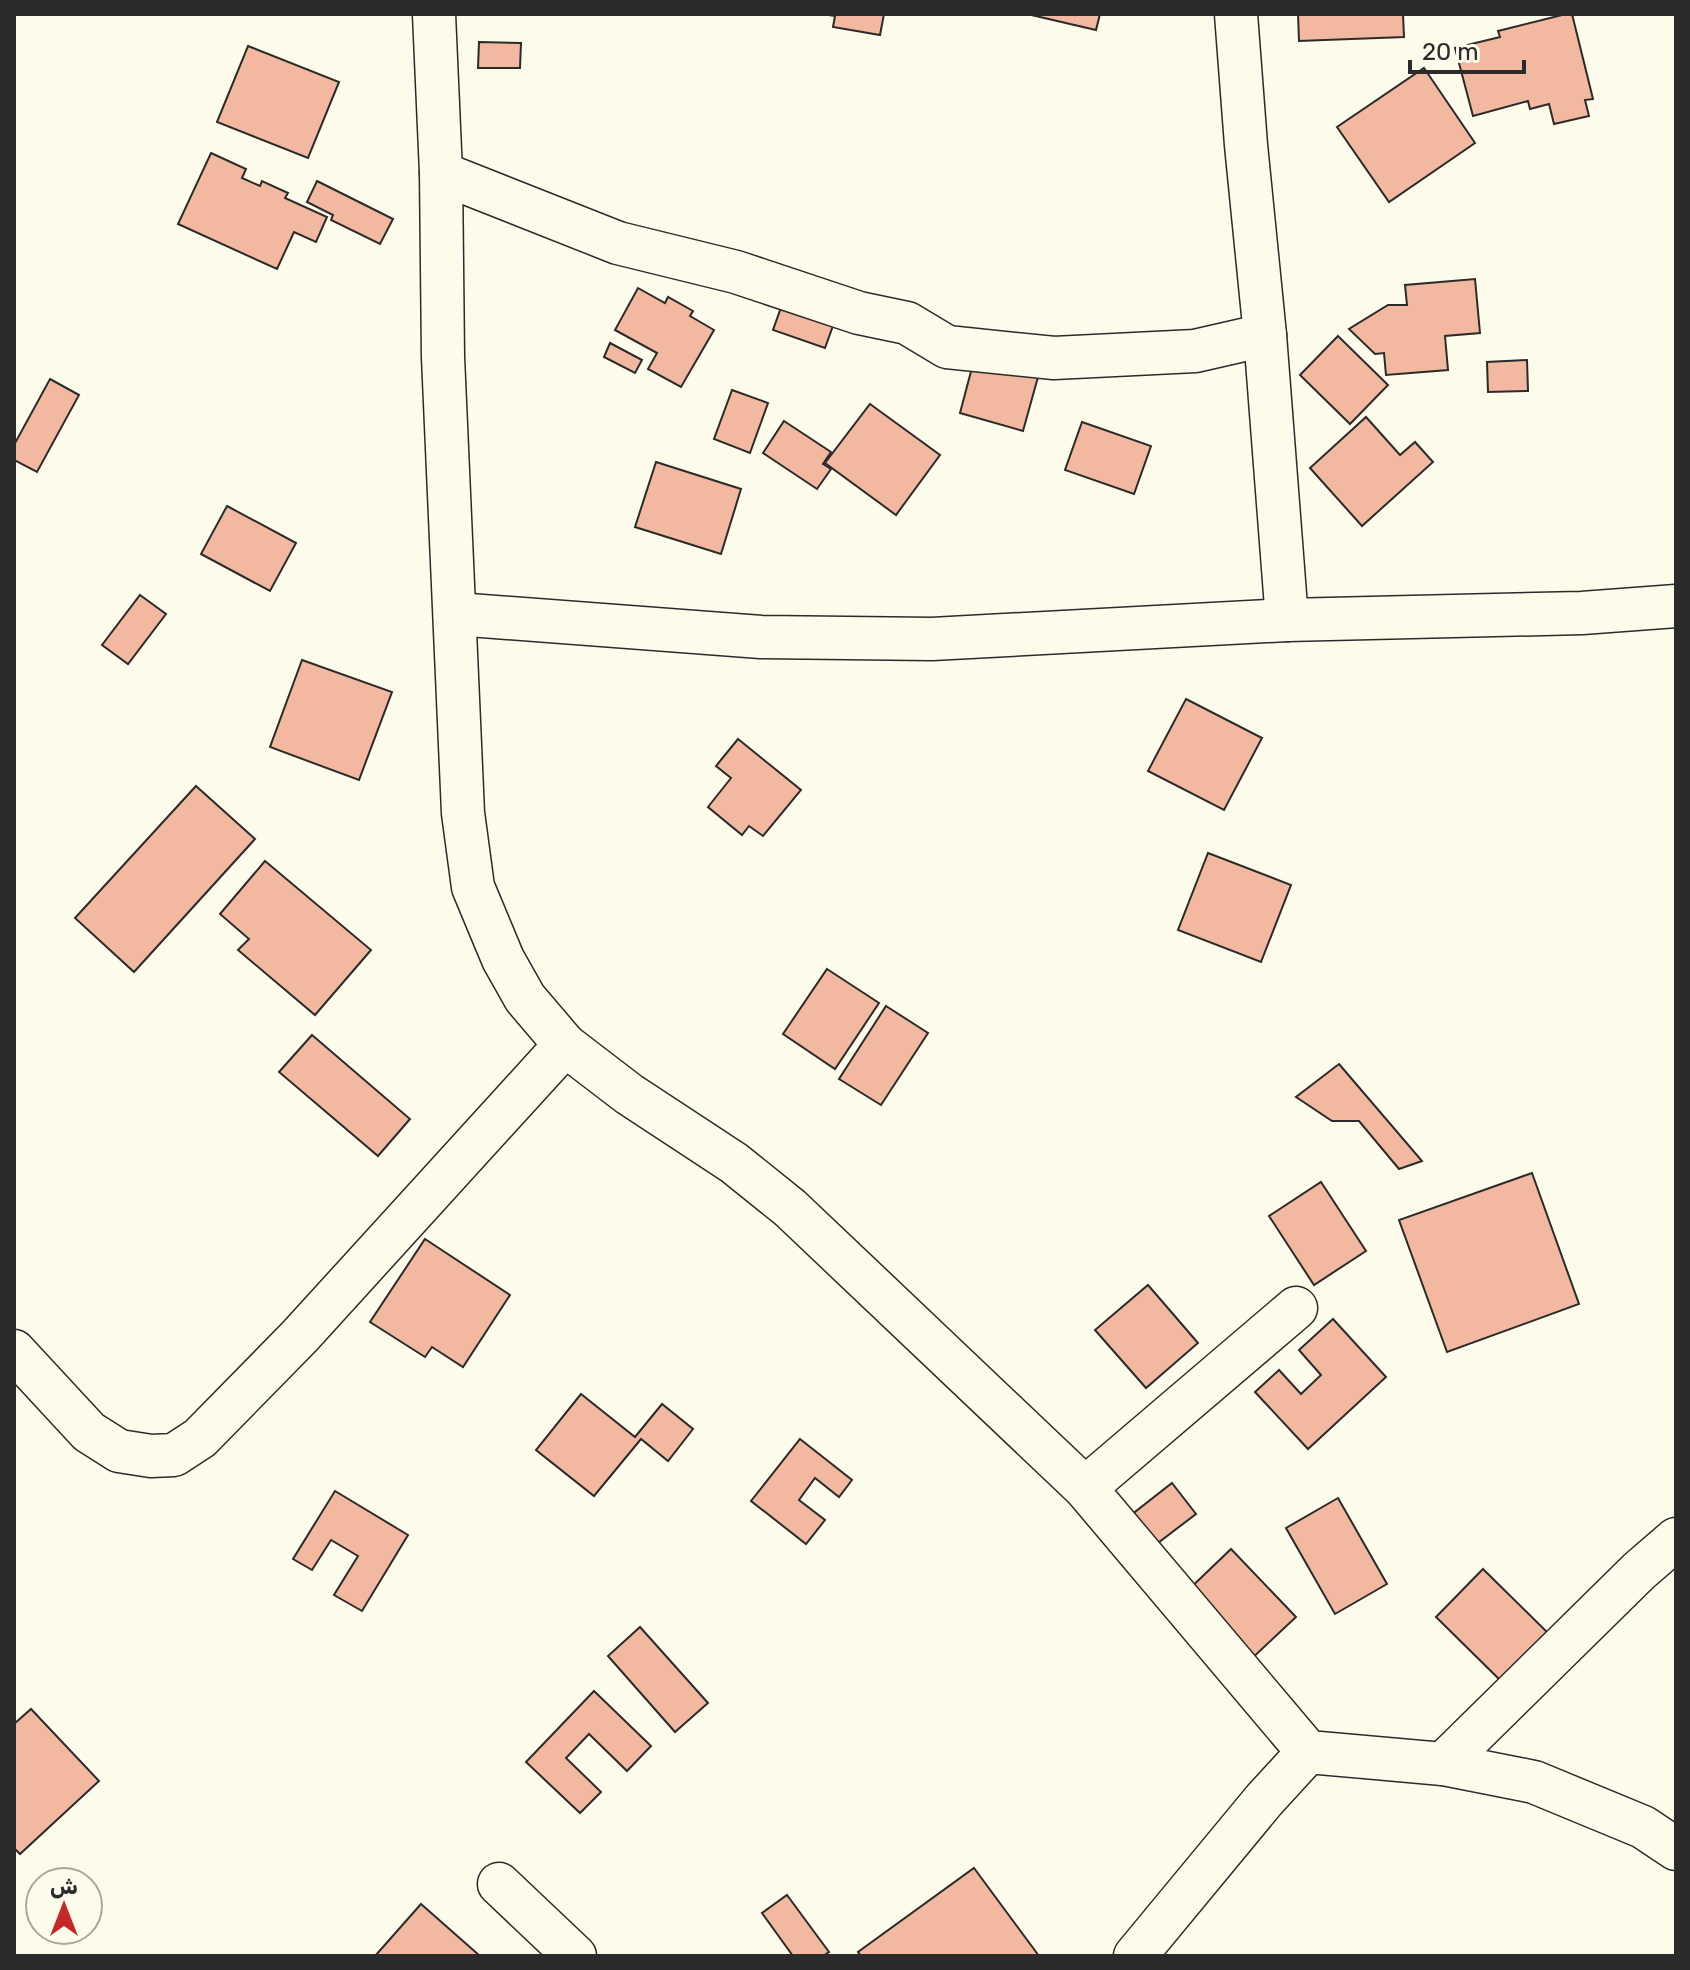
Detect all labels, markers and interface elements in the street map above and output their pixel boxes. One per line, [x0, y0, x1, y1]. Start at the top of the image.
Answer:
scale bar [1410, 24, 1524, 74]
text: 20 m [1422, 38, 1479, 66]
north arrow [24, 1866, 104, 1946]
text: ش [50, 1873, 78, 1900]

